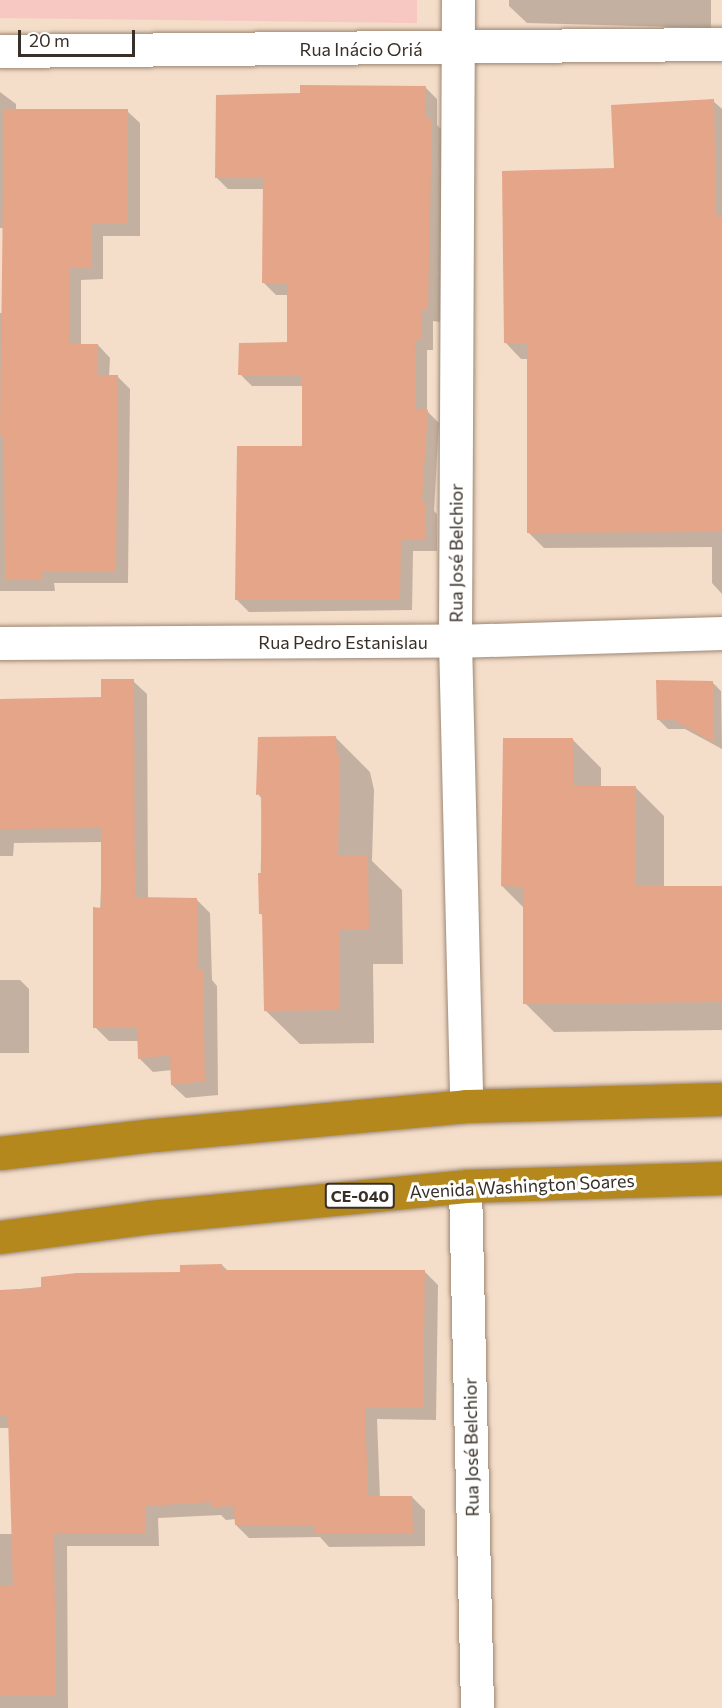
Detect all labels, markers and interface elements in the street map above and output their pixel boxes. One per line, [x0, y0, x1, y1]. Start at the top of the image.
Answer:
scale bar [21, 18, 138, 56]
text: 20 m [29, 29, 70, 51]
street label: Rua Inácio Oriá [299, 38, 423, 60]
street label: Rua José Belchior [445, 483, 467, 623]
street label: Rua Pedro Estanislau [258, 631, 428, 653]
street label: Avenida Washington Soares [409, 1169, 635, 1203]
road number: CE-040 [324, 1183, 396, 1209]
street label: Rua José Belchior [459, 1377, 483, 1517]

